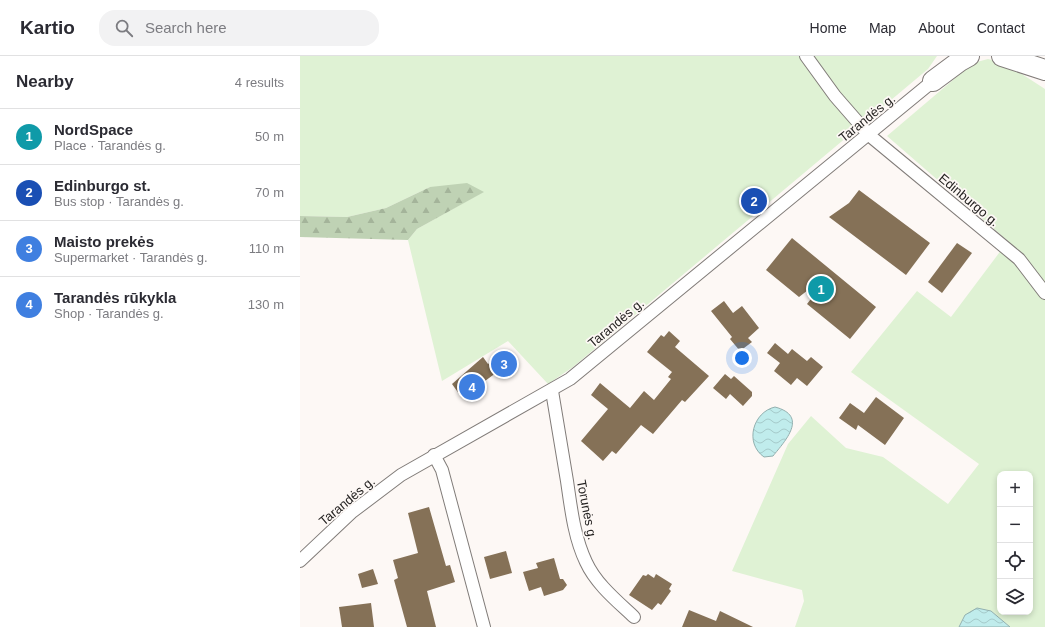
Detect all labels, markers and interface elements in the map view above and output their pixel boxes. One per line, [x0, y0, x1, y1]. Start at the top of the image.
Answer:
search box [99, 10, 379, 46]
text: Kartio [20, 17, 75, 38]
icon: search [113, 17, 135, 39]
text: Search here [145, 19, 227, 36]
text: Home [810, 20, 847, 36]
text: Map [869, 20, 896, 36]
text: About [918, 20, 955, 36]
text: Contact [977, 20, 1025, 36]
text: Nearby [16, 72, 74, 91]
text: 4 results [235, 75, 284, 90]
street label: Tarandės g. [836, 91, 898, 145]
text: NordSpace [54, 121, 133, 138]
text: 1 [25, 129, 33, 144]
text: 50 m [255, 129, 284, 144]
text: Place · Tarandės g. [54, 138, 166, 153]
street label: Edinburgo g. [936, 171, 1002, 229]
text: Edinburgo st. [54, 177, 151, 194]
text: 2 [25, 185, 33, 200]
text: 70 m [255, 185, 284, 200]
pin: 2 [741, 186, 767, 216]
text: Bus stop · Tarandės g. [54, 194, 184, 209]
text: Maisto prekės [54, 233, 154, 250]
text: 3 [25, 241, 33, 256]
text: 110 m [249, 241, 284, 256]
text: Supermarket · Tarandės g. [54, 250, 208, 265]
pin: 1 [808, 274, 834, 304]
text: Tarandės rūkykla [54, 289, 176, 306]
street label: Tarandės g. [585, 295, 647, 351]
text: 4 [25, 297, 33, 312]
text: 130 m [248, 297, 284, 312]
text: Shop · Tarandės g. [54, 306, 164, 321]
your location [732, 348, 752, 368]
pin: 3 [491, 349, 517, 379]
pin: 4 [459, 372, 485, 402]
map controls [997, 471, 1033, 615]
button: + [997, 471, 1033, 507]
street label: Tarandės g. [316, 473, 378, 529]
street label: Torunės g. [574, 479, 600, 541]
button: − [997, 507, 1033, 543]
button: locate [997, 543, 1033, 579]
button: layers [997, 579, 1033, 615]

